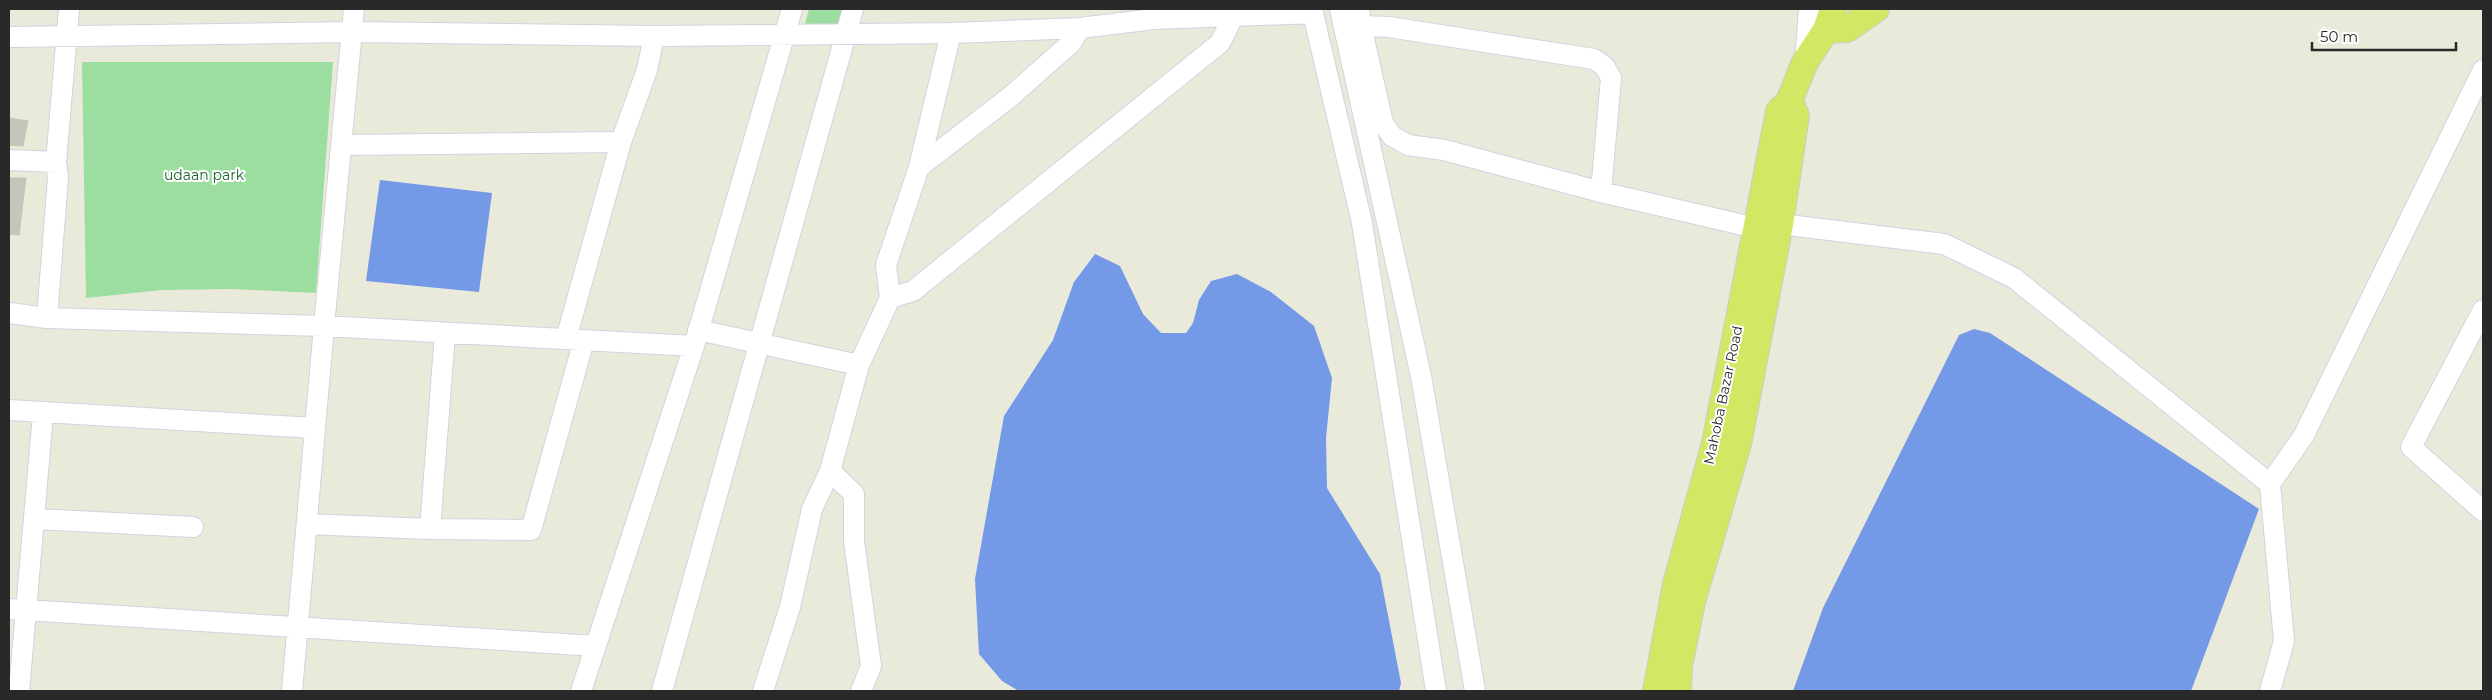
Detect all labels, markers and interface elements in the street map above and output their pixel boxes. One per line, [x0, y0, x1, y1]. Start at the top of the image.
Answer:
scale bar [2312, 20, 2456, 52]
text: 50 m [2320, 27, 2358, 46]
park label: udaan park [164, 166, 245, 184]
street label: Mahoba Bazar Road [1699, 324, 1747, 466]

